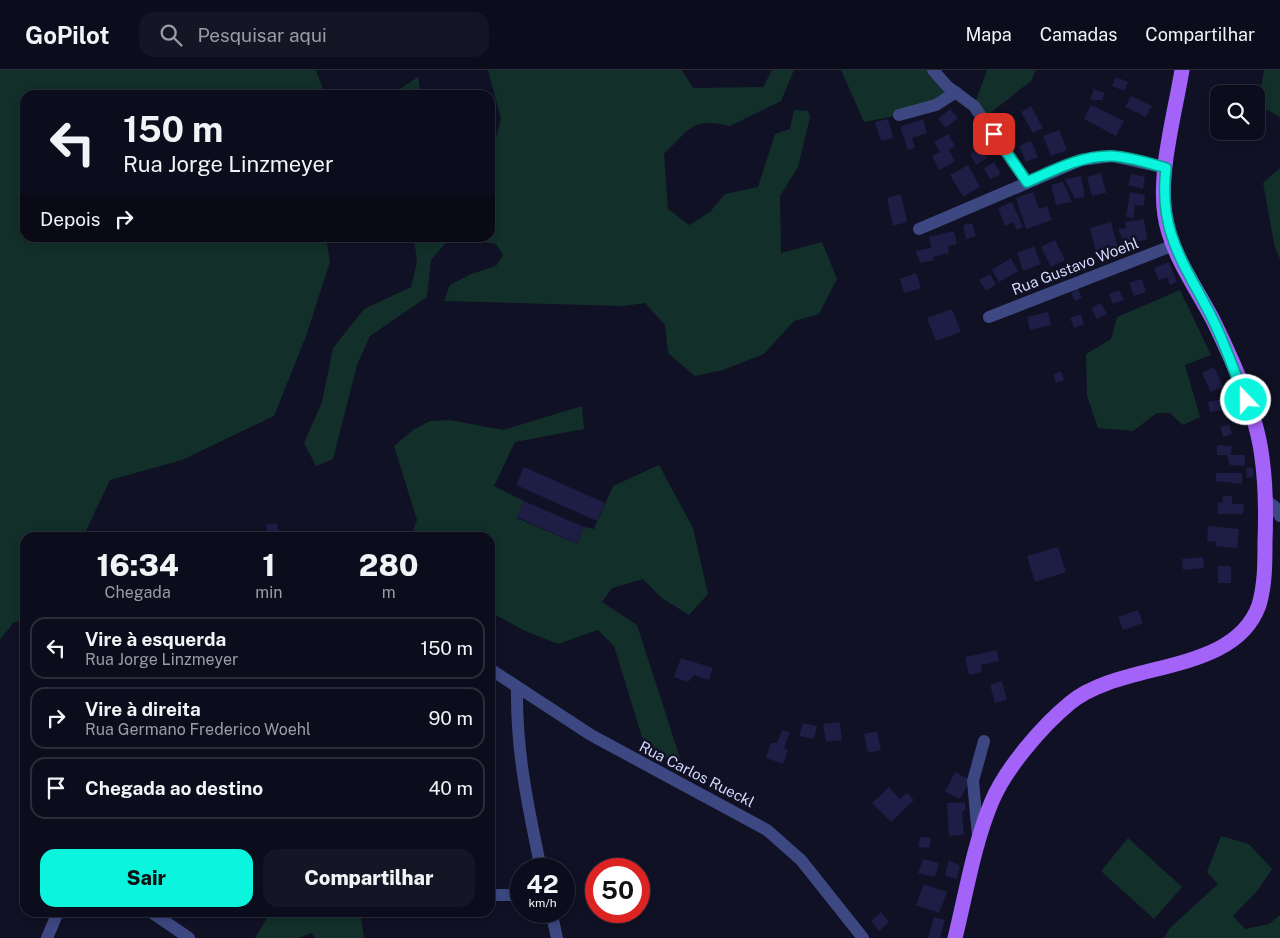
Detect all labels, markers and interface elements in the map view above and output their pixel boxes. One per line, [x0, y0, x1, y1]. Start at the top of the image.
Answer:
search box [139, 12, 489, 57]
text: GoPilot [25, 21, 109, 49]
icon: search [157, 21, 185, 49]
text: Pesquisar aqui [197, 24, 327, 46]
text: Mapa [965, 24, 1012, 45]
text: Camadas [1040, 24, 1117, 45]
text: Compartilhar [1145, 24, 1255, 45]
map controls [1210, 85, 1265, 140]
button: search [1210, 85, 1265, 140]
text: 150 m [123, 109, 223, 150]
icon: left [40, 110, 105, 175]
pin [973, 113, 1015, 155]
icon: arrive [980, 120, 1008, 148]
text: Rua Jorge Linzmeyer [123, 151, 334, 177]
icon: right [110, 205, 138, 233]
text: Depois [40, 208, 100, 230]
street label: Rua Gustavo Woehl [1009, 234, 1141, 298]
position arrow [1219, 373, 1271, 425]
text: 16:34 [96, 547, 179, 583]
text: 1 [262, 547, 275, 583]
text: 280 [359, 547, 419, 583]
text: Chegada [105, 583, 171, 602]
text: min [255, 583, 282, 602]
text: m [382, 583, 396, 602]
text: Vire à esquerda [85, 628, 226, 650]
icon: left [42, 634, 70, 662]
text: 150 m [420, 637, 473, 659]
text: Rua Jorge Linzmeyer [85, 650, 238, 669]
text: Vire à direita [85, 698, 201, 720]
icon: right [42, 704, 70, 732]
text: 90 m [429, 707, 473, 729]
text: Rua Germano Frederico Woehl [85, 720, 311, 739]
street label: Rua Carlos Rueckl [637, 738, 757, 810]
icon: arrive [42, 774, 70, 802]
text: Chegada ao destino [85, 777, 263, 799]
text: 40 m [428, 777, 473, 799]
button: Sair [40, 849, 253, 907]
button: Compartilhar [263, 849, 475, 907]
speed limit sign: 50 [585, 858, 650, 923]
text: 42 [526, 869, 559, 899]
text: km/h [528, 896, 557, 910]

